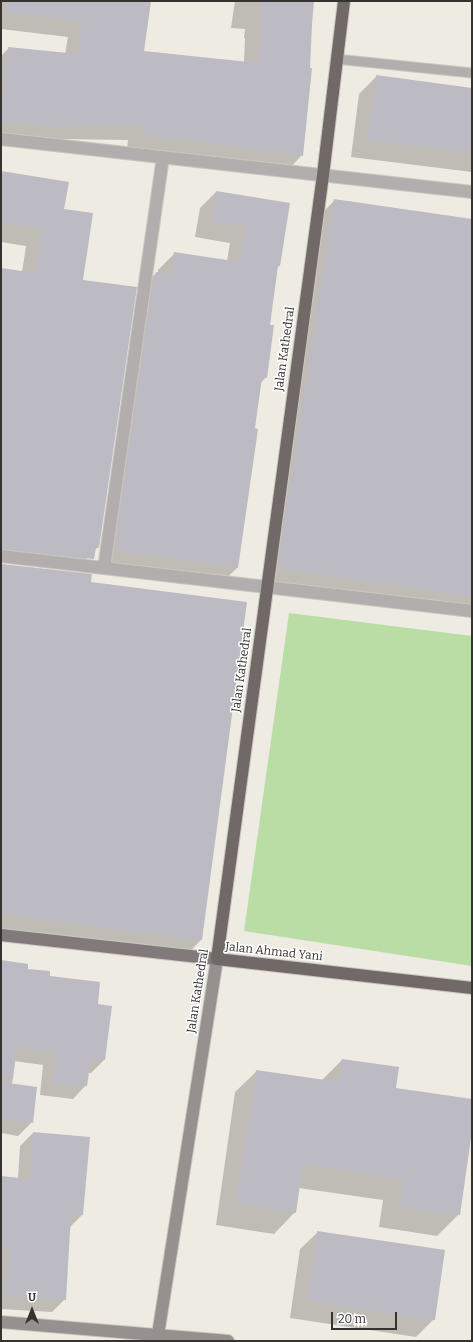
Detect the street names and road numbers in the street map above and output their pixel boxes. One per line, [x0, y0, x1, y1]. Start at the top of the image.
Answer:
street label: Jalan Kathedral [272, 306, 298, 392]
street label: Jalan Kathedral [229, 627, 255, 713]
street label: Jalan Ahmad Yani [225, 940, 323, 964]
street label: Jalan Kathedral [184, 948, 212, 1034]

